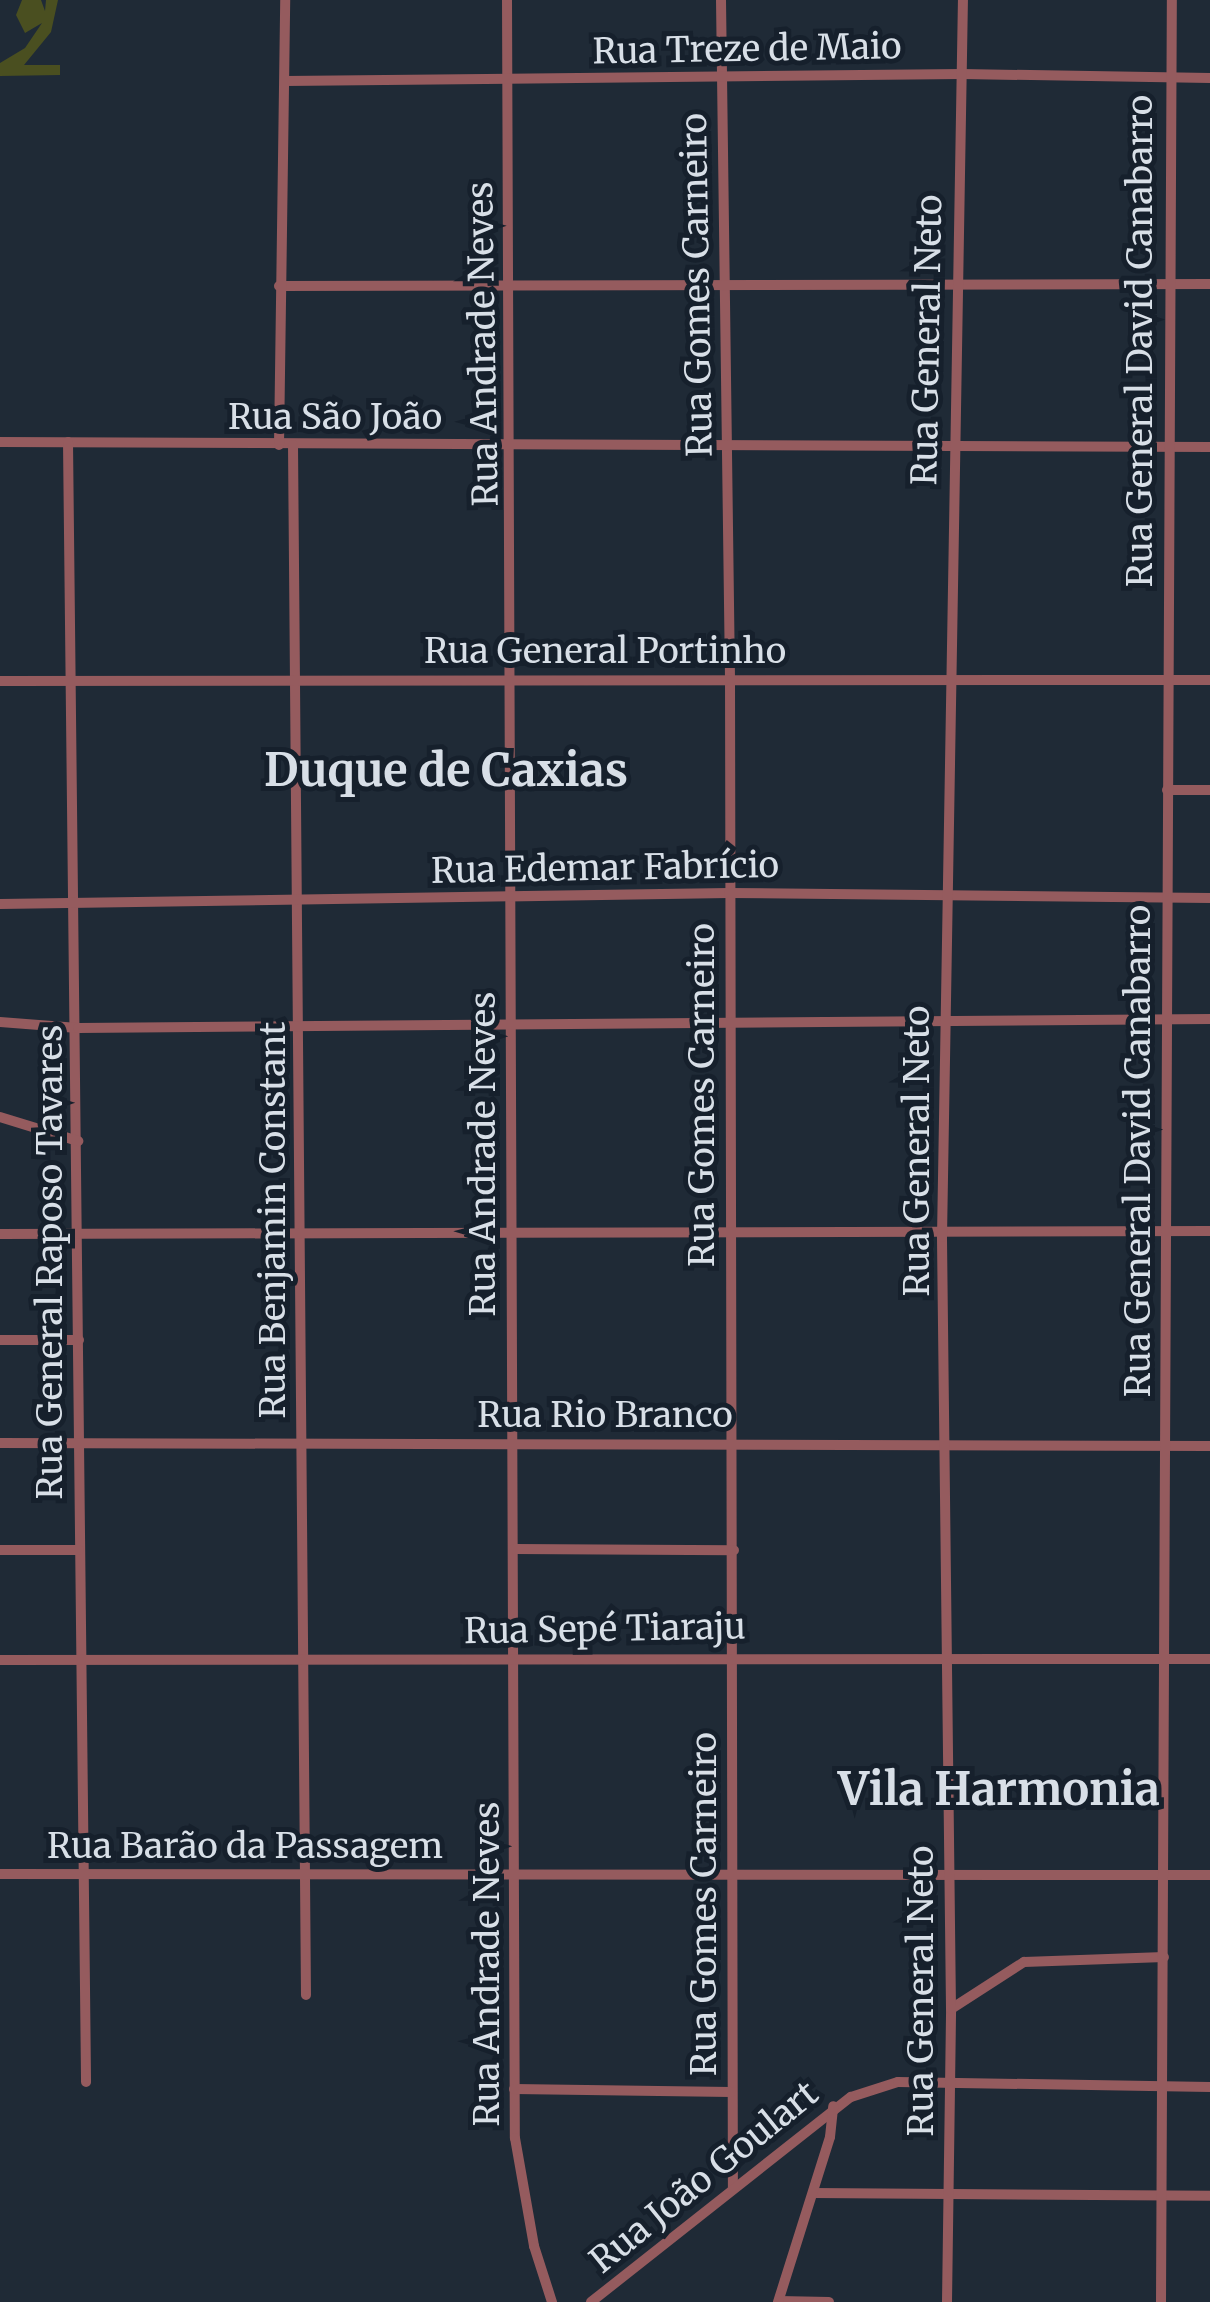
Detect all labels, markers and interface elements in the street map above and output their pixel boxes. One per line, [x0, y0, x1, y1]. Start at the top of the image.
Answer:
street label: Rua Treze de Maio [592, 25, 902, 73]
street label: Rua General David Canabarro [1119, 95, 1161, 587]
street label: Rua Gomes Carneiro [673, 113, 721, 457]
street label: Rua Andrade Neves [459, 181, 507, 507]
street label: Rua General Neto [903, 194, 951, 486]
street label: Rua São João [228, 396, 442, 438]
street label: Rua General Portinho [424, 630, 786, 672]
district label: Duque de Caxias [264, 744, 628, 798]
street label: Rua Edemar Fabrício [431, 844, 779, 892]
street label: Rua General David Canabarro [1117, 905, 1159, 1397]
street label: Rua Gomes Carneiro [681, 923, 723, 1267]
street label: Rua Andrade Neves [462, 992, 504, 1316]
street label: Rua General Neto [896, 1006, 938, 1296]
street label: Rua Benjamin Constant [252, 1022, 294, 1418]
street label: Rua General Raposo Tavares [29, 1024, 71, 1500]
street label: Rua Rio Branco [477, 1394, 733, 1436]
street label: Rua Sepé Tiaraju [464, 1606, 746, 1652]
street label: Rua Gomes Carneiro [683, 1732, 725, 2076]
district label: Vila Harmonia [838, 1763, 1160, 1817]
street label: Rua Andrade Neves [466, 1802, 508, 2126]
street label: Rua Barão da Passagem [47, 1825, 443, 1867]
street label: Rua General Neto [900, 1846, 942, 2136]
street label: Rua João Goulart [582, 2072, 826, 2282]

